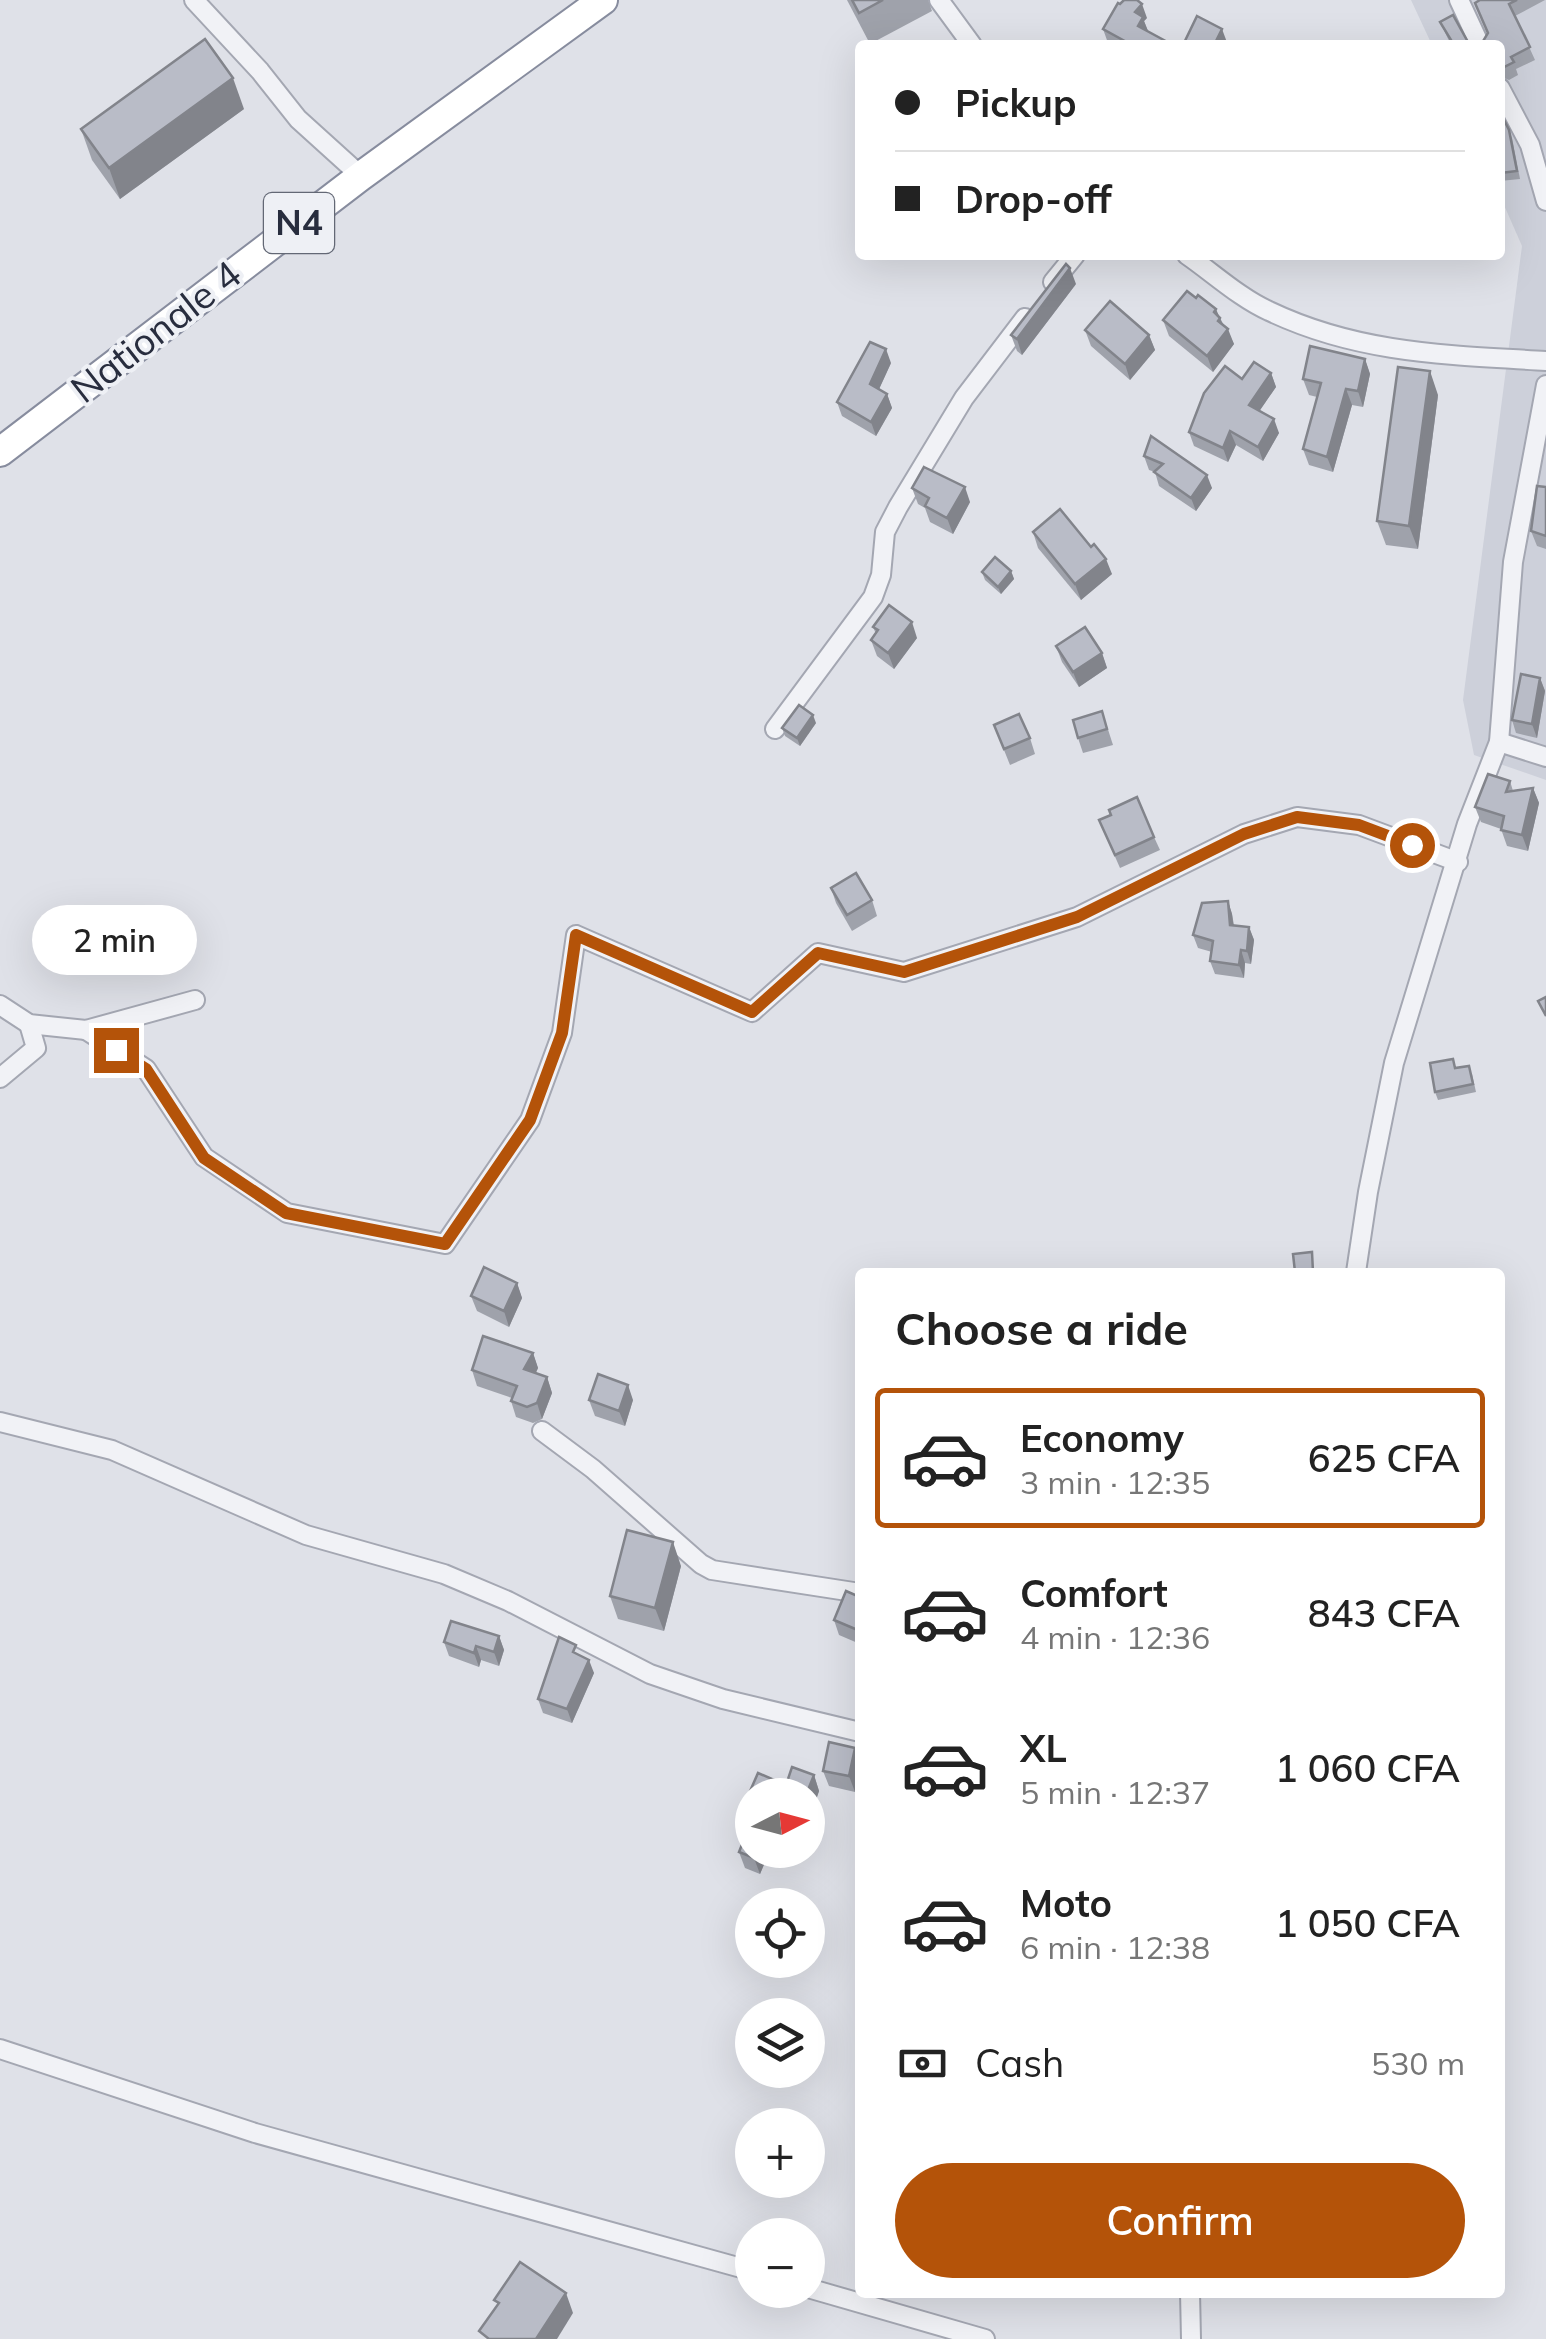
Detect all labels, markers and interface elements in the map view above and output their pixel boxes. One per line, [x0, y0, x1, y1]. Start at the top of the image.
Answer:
text: Pickup [955, 79, 1077, 127]
text: Drop-off [955, 175, 1112, 223]
road number: N4 [264, 193, 334, 253]
street label: Nationale 4 [61, 250, 250, 413]
route start [1390, 823, 1435, 868]
callout: 2 min [34, 905, 198, 975]
text: 2 min [73, 920, 156, 960]
route end [94, 1028, 139, 1073]
text: Choose a ride [895, 1300, 1188, 1356]
icon: car [900, 1413, 990, 1503]
text: Economy [1020, 1414, 1184, 1462]
text: 625 CFA [1308, 1434, 1460, 1482]
text: 3 min · 12:35 [1020, 1462, 1210, 1502]
icon: car [900, 1568, 990, 1658]
text: Comfort [1020, 1569, 1168, 1617]
text: 843 CFA [1308, 1589, 1460, 1637]
text: 4 min · 12:36 [1020, 1617, 1210, 1657]
icon: car [900, 1723, 990, 1813]
text: XL [1020, 1724, 1067, 1772]
text: 1 060 CFA [1275, 1744, 1460, 1792]
text: 5 min · 12:37 [1020, 1772, 1210, 1812]
north arrow [735, 1778, 825, 1868]
map controls [735, 1778, 825, 2308]
icon: car [900, 1878, 990, 1968]
text: Moto [1020, 1879, 1112, 1927]
button: locate [735, 1888, 825, 1978]
text: 1 050 CFA [1275, 1899, 1460, 1947]
text: 6 min · 12:38 [1020, 1927, 1210, 1967]
button: layers [735, 1998, 825, 2088]
icon: cash [895, 2036, 950, 2091]
text: Cash [975, 2039, 1064, 2087]
text: 530 m [1371, 2043, 1465, 2083]
button: + [735, 2108, 825, 2198]
button: Confirm [895, 2163, 1465, 2278]
button: − [735, 2218, 825, 2308]

